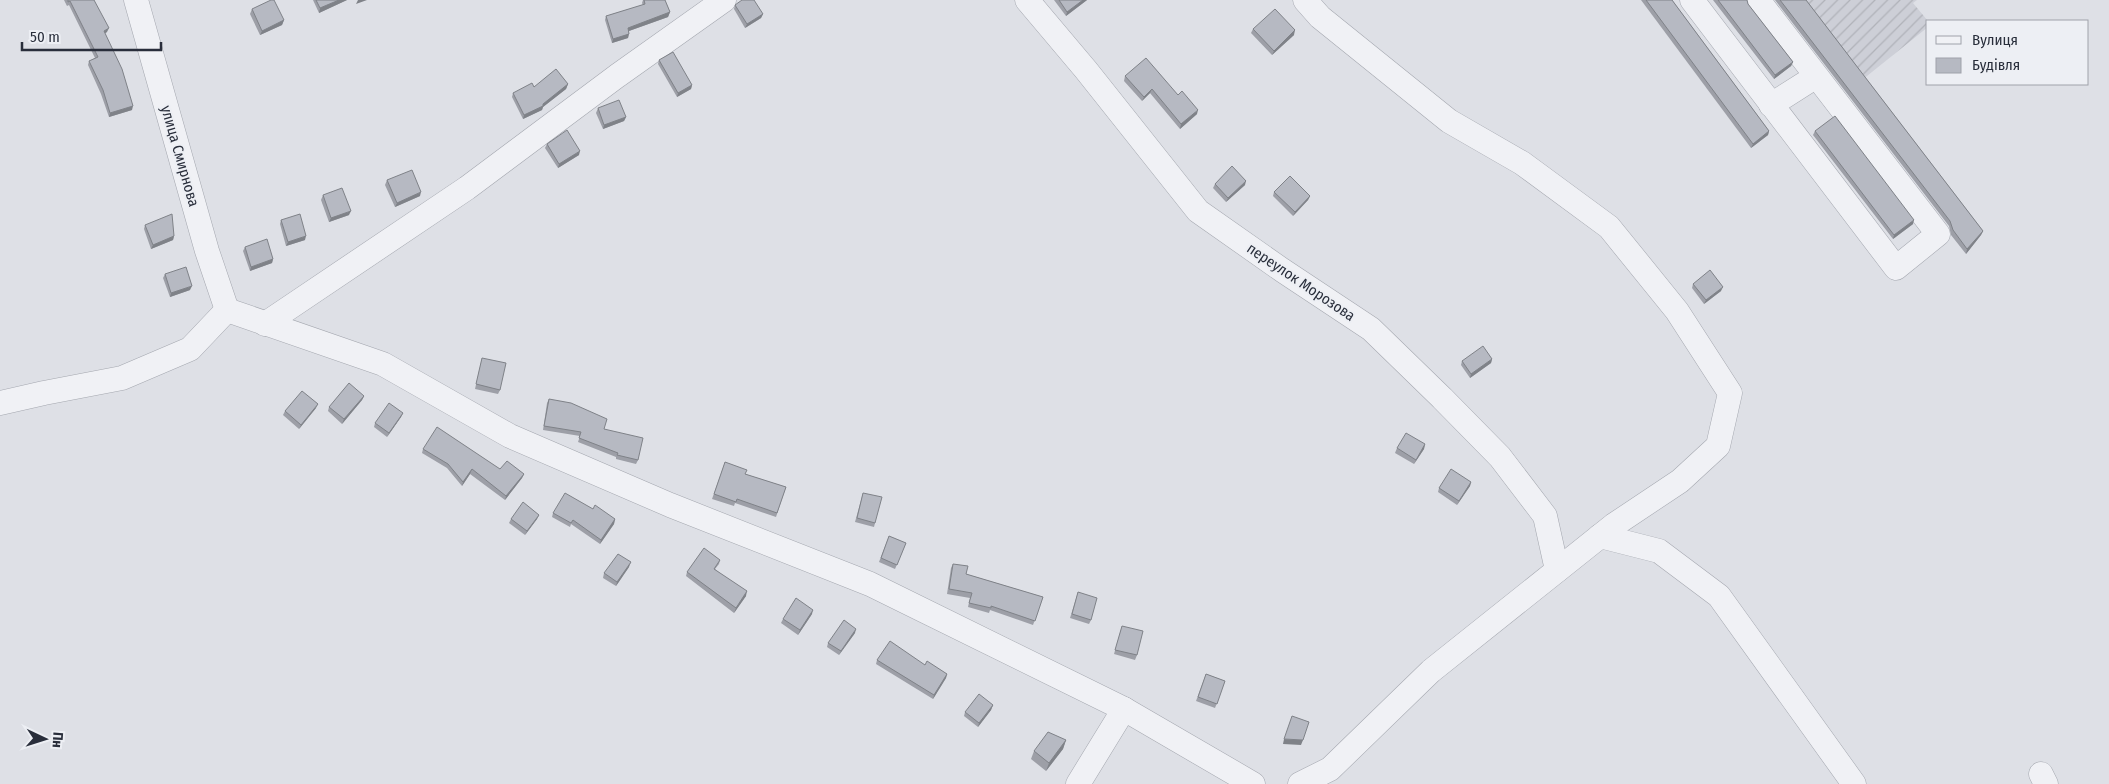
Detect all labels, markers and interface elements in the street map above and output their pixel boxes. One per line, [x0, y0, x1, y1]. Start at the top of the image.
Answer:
scale bar [22, 20, 161, 52]
legend [1926, 20, 2089, 85]
text: 50 m [30, 28, 60, 46]
text: Вулиця [1972, 31, 2018, 49]
text: Будівля [1972, 56, 2020, 74]
street label: улица Смирнова [157, 103, 203, 209]
street label: переулок Морозова [1243, 239, 1359, 325]
north arrow [20, 714, 70, 764]
text: Пн [48, 731, 67, 748]

